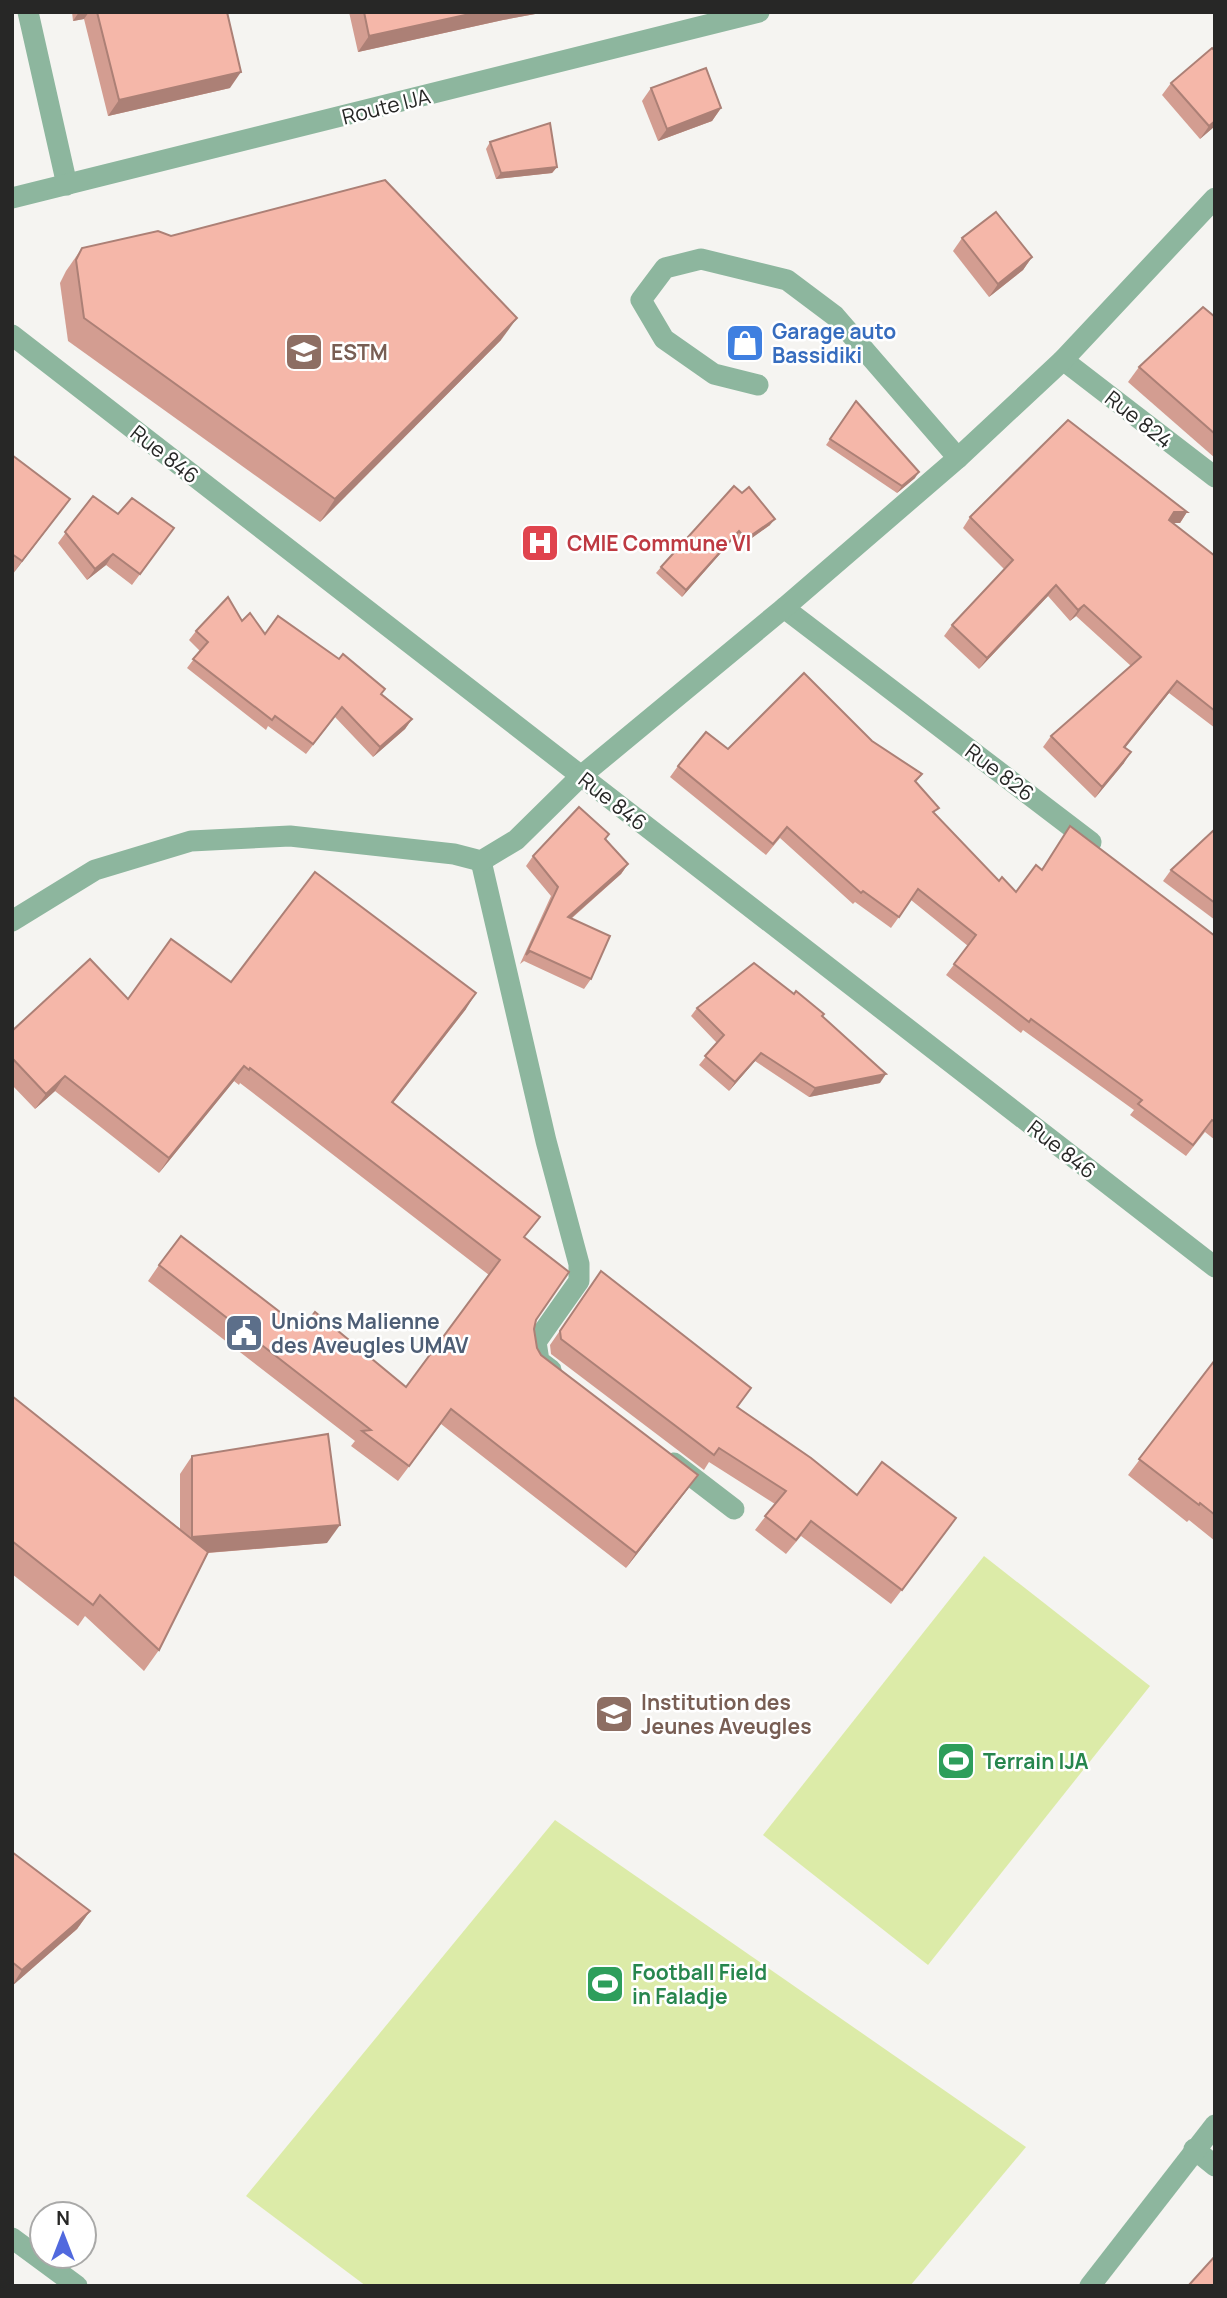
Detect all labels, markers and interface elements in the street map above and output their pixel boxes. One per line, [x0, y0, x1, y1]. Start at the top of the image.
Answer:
street label: Route IJA [339, 82, 433, 130]
place label: Garage auto Bassidiki [772, 317, 896, 369]
shop icon: Garage auto Bassidiki [724, 322, 766, 364]
school or university icon: ESTM [283, 331, 325, 373]
place label: ESTM [331, 338, 388, 366]
street label: Rue 824 [1100, 384, 1178, 454]
street label: Rue 846 [125, 418, 205, 490]
hospital icon: CMIE Commune VI [519, 522, 561, 564]
place label: CMIE Commune VI [567, 529, 751, 557]
street label: Rue 826 [960, 737, 1040, 807]
street label: Rue 846 [573, 765, 653, 837]
street label: Rue 846 [1022, 1113, 1102, 1185]
place label: Unions Malienne des Aveugles UMAV [271, 1307, 469, 1359]
public building icon: Unions Malienne des Aveugles UMAV [223, 1312, 265, 1354]
place label: Institution des Jeunes Aveugles [641, 1688, 812, 1740]
school or university icon: Institution des Jeunes Aveugles [593, 1693, 635, 1735]
sports icon: Terrain IJA [935, 1740, 977, 1782]
place label: Terrain IJA [983, 1747, 1089, 1775]
place label: Football Field in Faladje [632, 1958, 767, 2010]
sports icon: Football Field in Faladje [584, 1963, 626, 2005]
north arrow [28, 2200, 98, 2270]
text: N [56, 2205, 70, 2231]

